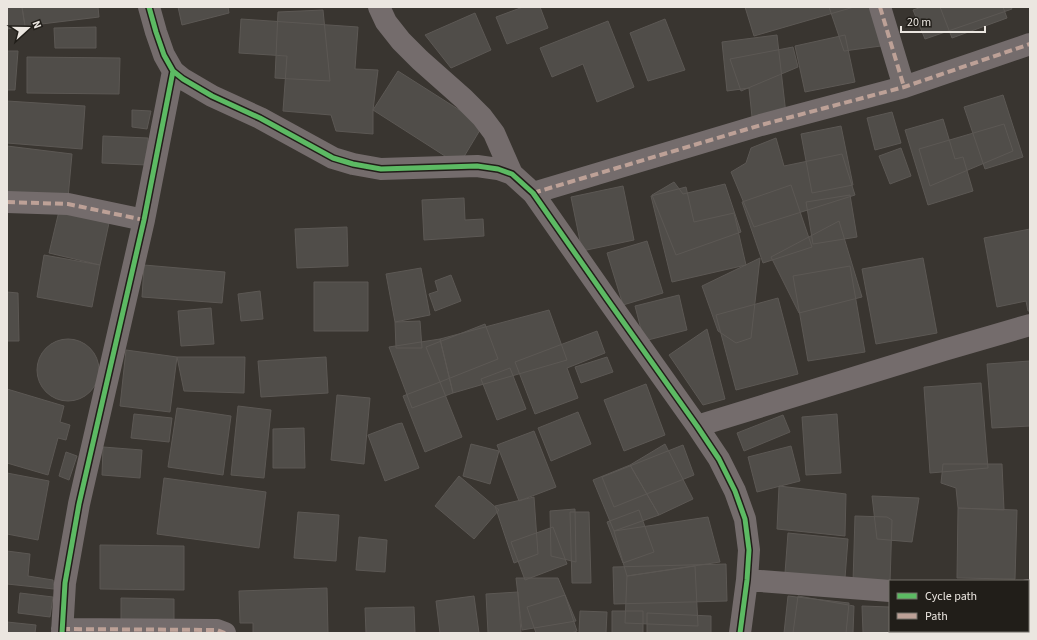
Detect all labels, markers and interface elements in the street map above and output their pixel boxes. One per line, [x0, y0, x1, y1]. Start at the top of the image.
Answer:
north arrow [8, 8, 48, 48]
scale bar [901, 8, 985, 34]
text: 20 m [907, 14, 931, 31]
text: N [29, 18, 45, 31]
legend [889, 580, 1029, 632]
text: Cycle path [925, 588, 977, 605]
text: Path [925, 608, 948, 625]

